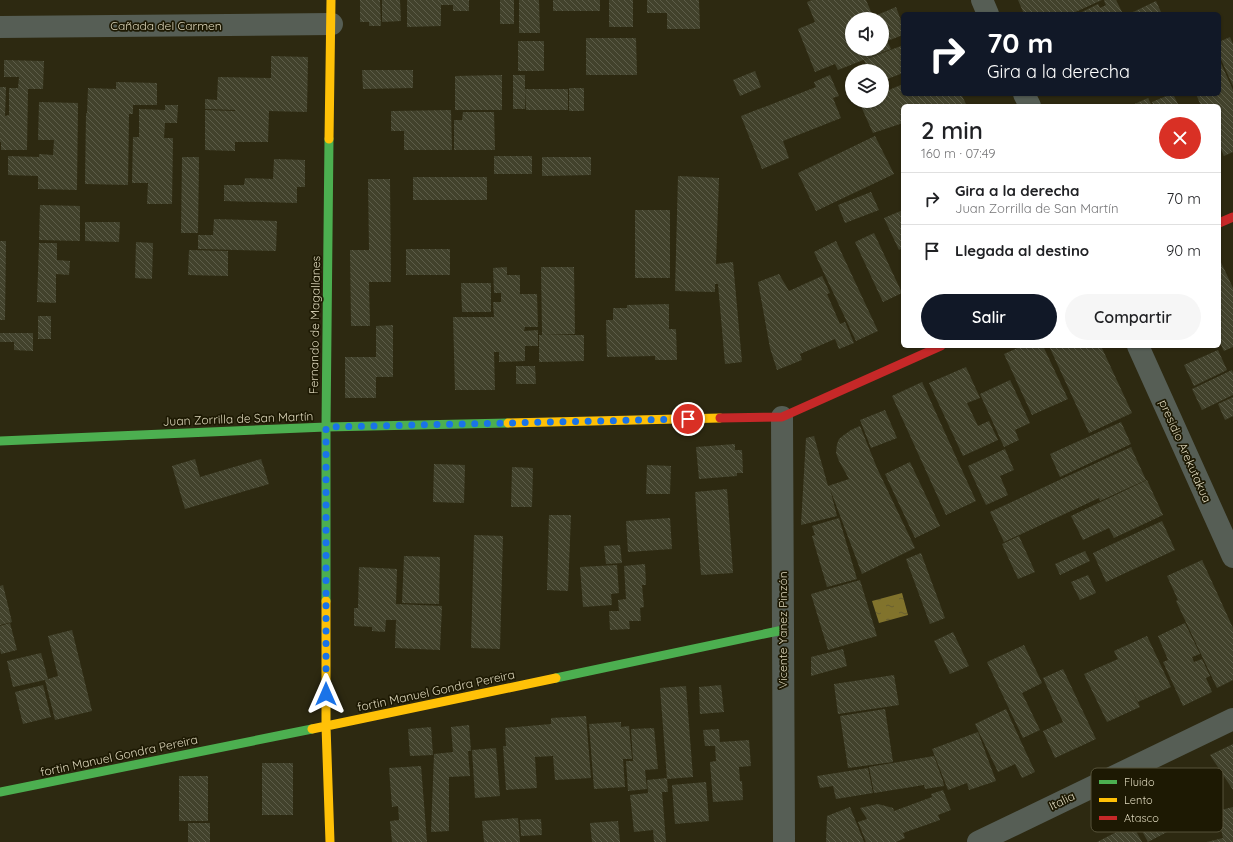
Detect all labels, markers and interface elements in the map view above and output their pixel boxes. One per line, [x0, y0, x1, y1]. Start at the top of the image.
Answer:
map controls [845, 12, 889, 108]
button: sound [845, 12, 889, 56]
street label: Cañada del Carmen [110, 18, 222, 33]
text: 70 m [987, 25, 1053, 60]
icon: right [921, 28, 973, 80]
text: Gira a la derecha [987, 60, 1130, 83]
button: layers [845, 64, 889, 108]
text: 2 min [921, 115, 983, 145]
button: close [1159, 117, 1201, 159]
text: 160 m · 07:49 [921, 145, 996, 161]
text: Gira a la derecha [955, 181, 1080, 200]
icon: right [921, 188, 943, 210]
text: 70 m [1167, 189, 1201, 208]
text: Juan Zorrilla de San Martín [955, 200, 1119, 216]
icon: arrive [921, 240, 943, 262]
text: Llegada al destino [955, 241, 1089, 260]
text: 90 m [1166, 241, 1201, 260]
street label: Fernando de Magallanes [306, 255, 323, 394]
button: Salir [921, 294, 1057, 340]
button: Compartir [1065, 294, 1201, 340]
street label: presidio Arekutakua [1156, 397, 1215, 504]
pin [671, 402, 705, 436]
street label: Juan Zorrilla de San Martín [162, 408, 314, 429]
icon: arrive [677, 408, 699, 430]
street label: Vicente Yanez Pinzón [775, 571, 790, 689]
street label: fortin Manuel Gondra Pereira [356, 666, 516, 715]
position arrow [305, 673, 347, 715]
street label: fortin Manuel Gondra Pereira [39, 731, 199, 780]
legend [1091, 768, 1223, 832]
text: Fluido [1124, 775, 1155, 789]
street label: Italia [1046, 788, 1077, 813]
text: Lento [1124, 793, 1153, 807]
text: Atasco [1124, 811, 1159, 825]

